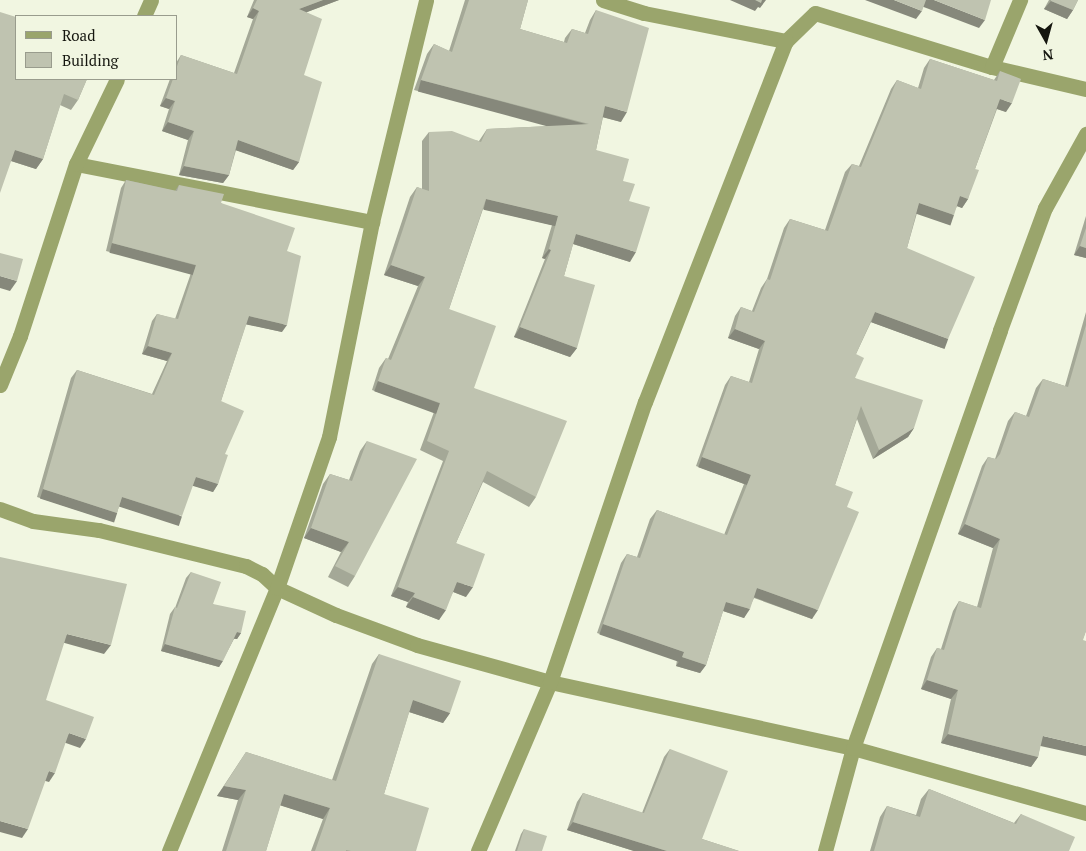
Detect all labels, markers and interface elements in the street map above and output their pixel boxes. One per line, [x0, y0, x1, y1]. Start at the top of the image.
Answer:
legend [15, 15, 178, 80]
north arrow [1021, 15, 1071, 65]
text: Road [62, 25, 95, 45]
text: N [1041, 45, 1054, 65]
text: Building [62, 50, 119, 70]

